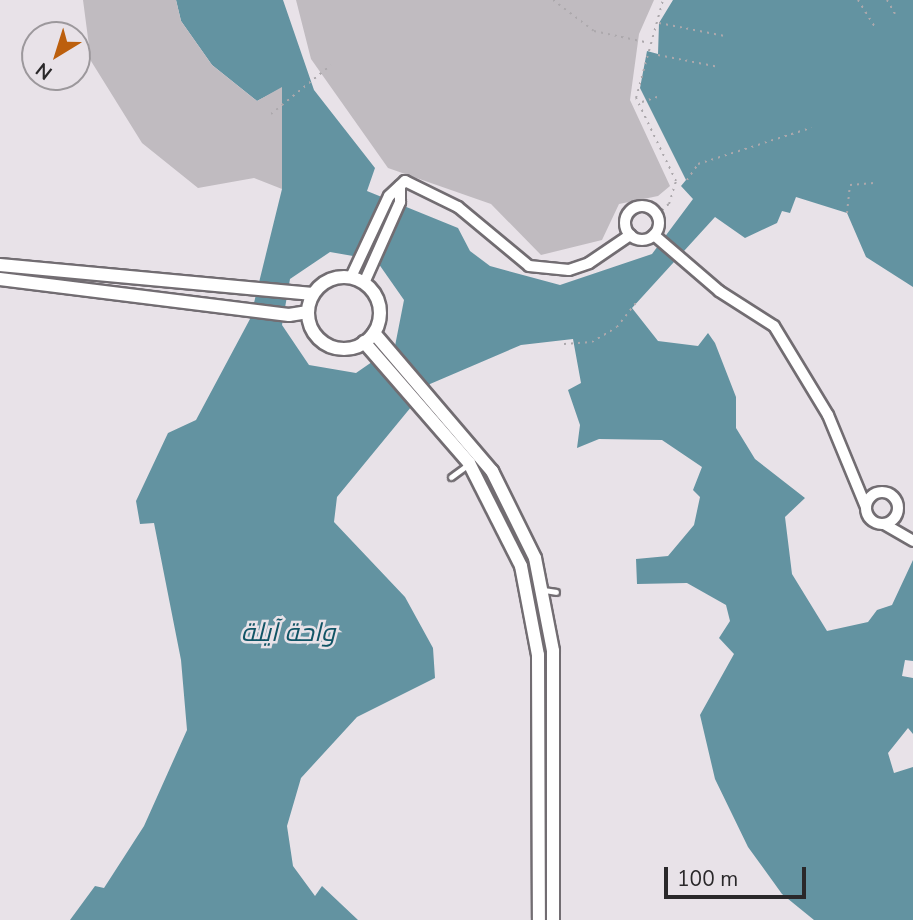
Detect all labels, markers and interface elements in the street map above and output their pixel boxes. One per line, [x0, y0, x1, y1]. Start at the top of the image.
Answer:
north arrow [21, 21, 91, 91]
text: N [31, 56, 58, 86]
water label: واحة آيلة [241, 617, 335, 649]
scale bar [668, 853, 810, 897]
text: 100 m [677, 865, 738, 893]

